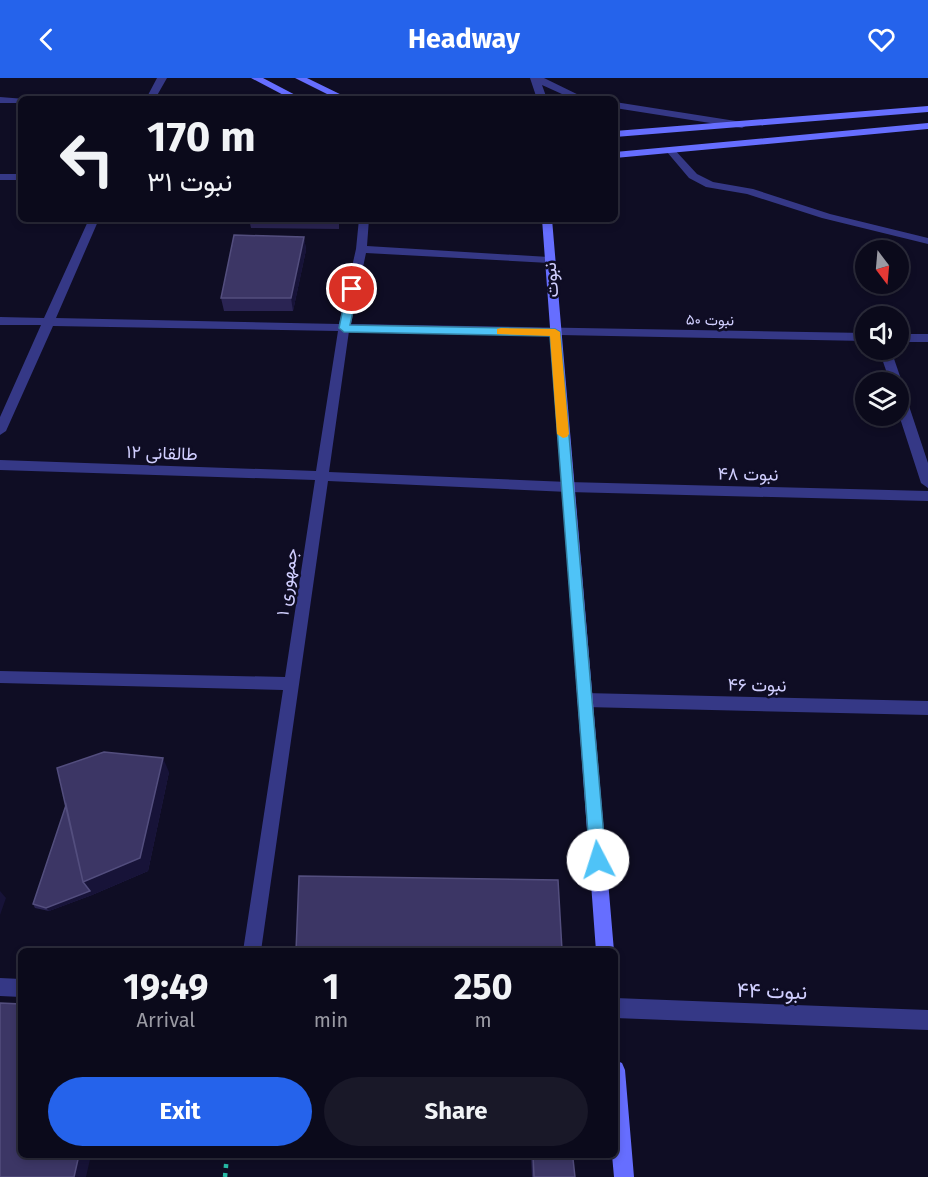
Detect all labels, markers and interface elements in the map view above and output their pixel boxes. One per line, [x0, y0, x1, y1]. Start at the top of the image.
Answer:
icon: back [30, 23, 63, 56]
text: Headway [408, 23, 520, 55]
icon: heart [865, 23, 898, 56]
text: 170 m [147, 112, 256, 162]
icon: left [48, 120, 126, 198]
text: نبوت ۳۱ [147, 166, 232, 198]
north arrow [855, 240, 909, 294]
map controls [855, 240, 909, 426]
street label: نبوت [539, 262, 563, 298]
pin [326, 263, 377, 314]
icon: arrive [335, 272, 368, 305]
button: sound [855, 306, 909, 360]
street label: نبوت ۵۰ [686, 311, 734, 329]
button: layers [855, 372, 909, 426]
street label: طالقانی ۱۲ [126, 441, 198, 465]
street label: نبوت ۴۸ [717, 462, 779, 486]
street label: جمهوری ۱ [271, 547, 303, 617]
street label: نبوت ۴۶ [727, 673, 787, 697]
position arrow [566, 828, 630, 892]
text: 19:49 [123, 965, 208, 1009]
text: 1 [323, 965, 339, 1009]
text: 250 [454, 965, 513, 1009]
street label: نبوت ۴۴ [736, 977, 808, 1005]
text: Arrival [137, 1008, 195, 1032]
text: min [314, 1008, 348, 1032]
text: m [475, 1008, 492, 1032]
button: Exit [48, 1077, 312, 1146]
button: Share [324, 1077, 588, 1146]

